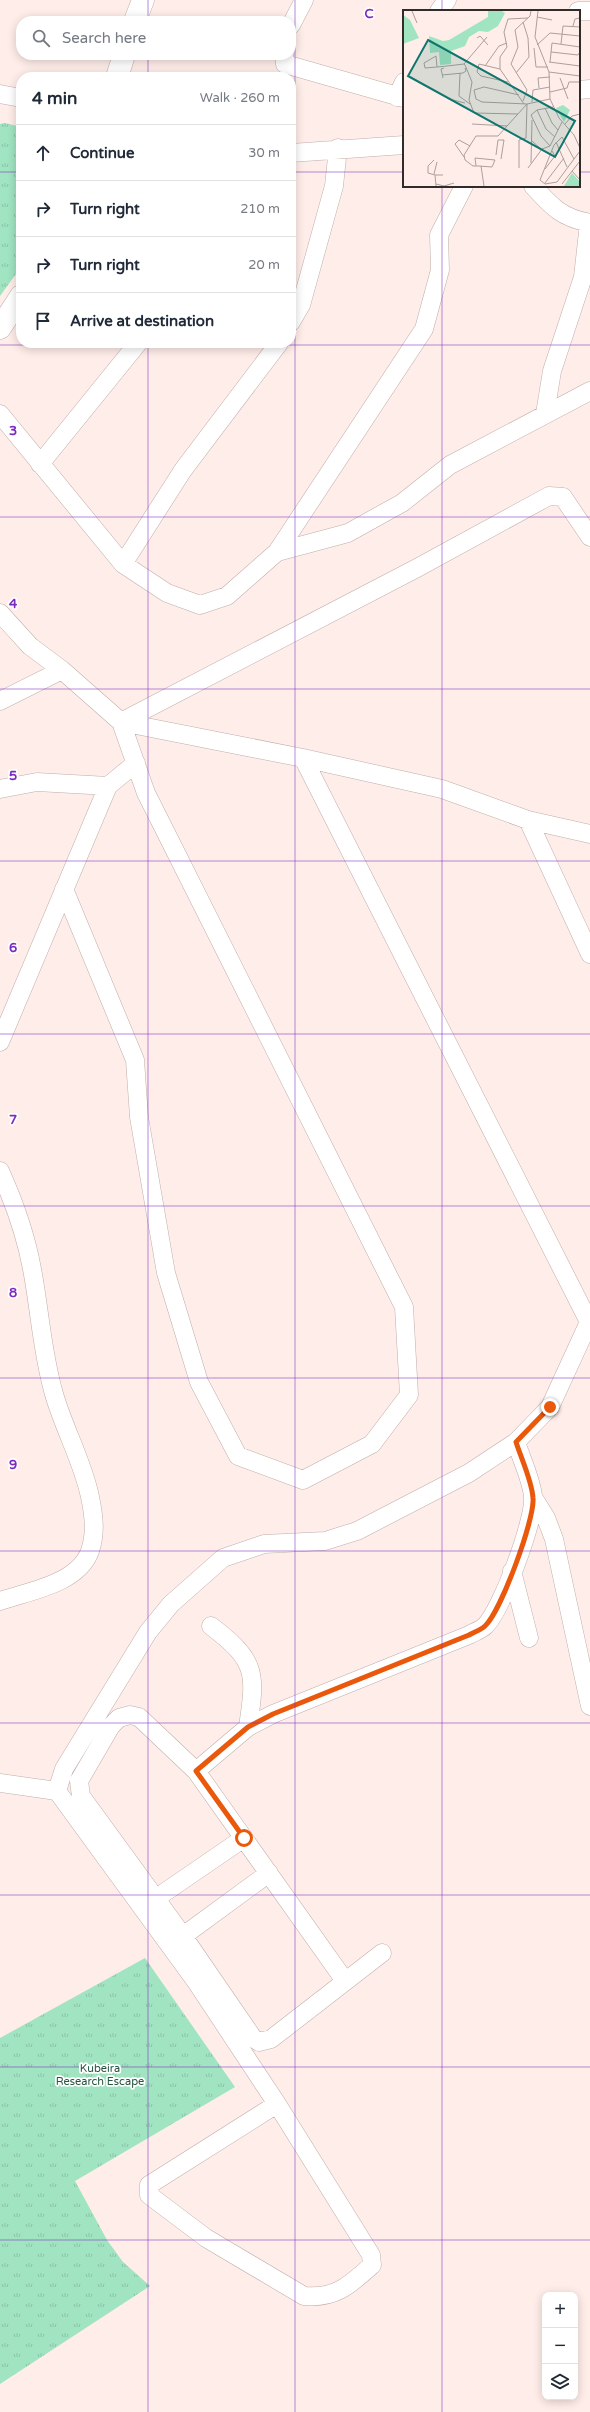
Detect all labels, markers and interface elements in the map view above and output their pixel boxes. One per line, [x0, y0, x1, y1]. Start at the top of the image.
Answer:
text: C [364, 6, 374, 22]
inset map [403, 10, 580, 187]
search box [16, 16, 296, 60]
icon: search [30, 27, 52, 49]
text: Search here [62, 29, 146, 47]
text: 4 min [32, 88, 77, 109]
text: Walk · 260 m [200, 90, 280, 106]
icon: ahead [32, 142, 54, 164]
text: Continue [70, 144, 134, 162]
text: 30 m [248, 145, 280, 161]
icon: right [32, 198, 54, 220]
text: Turn right [70, 200, 140, 218]
text: 210 m [240, 201, 280, 217]
icon: right [32, 254, 54, 276]
text: Turn right [70, 256, 140, 274]
text: 20 m [248, 257, 280, 273]
icon: arrive [32, 310, 54, 332]
text: Arrive at destination [70, 312, 214, 330]
text: 3 [9, 423, 17, 439]
text: 4 [9, 596, 18, 612]
text: 5 [9, 768, 17, 784]
text: 6 [9, 940, 17, 956]
text: 7 [9, 1112, 17, 1128]
text: 8 [9, 1285, 17, 1301]
route end [541, 1398, 559, 1416]
text: 9 [9, 1457, 17, 1473]
route start [235, 1829, 253, 1847]
park label: Kubeira Research Escape [56, 2062, 144, 2088]
map controls [542, 2292, 578, 2400]
button: + [542, 2292, 578, 2328]
button: − [542, 2328, 578, 2364]
button: layers [542, 2364, 578, 2400]

